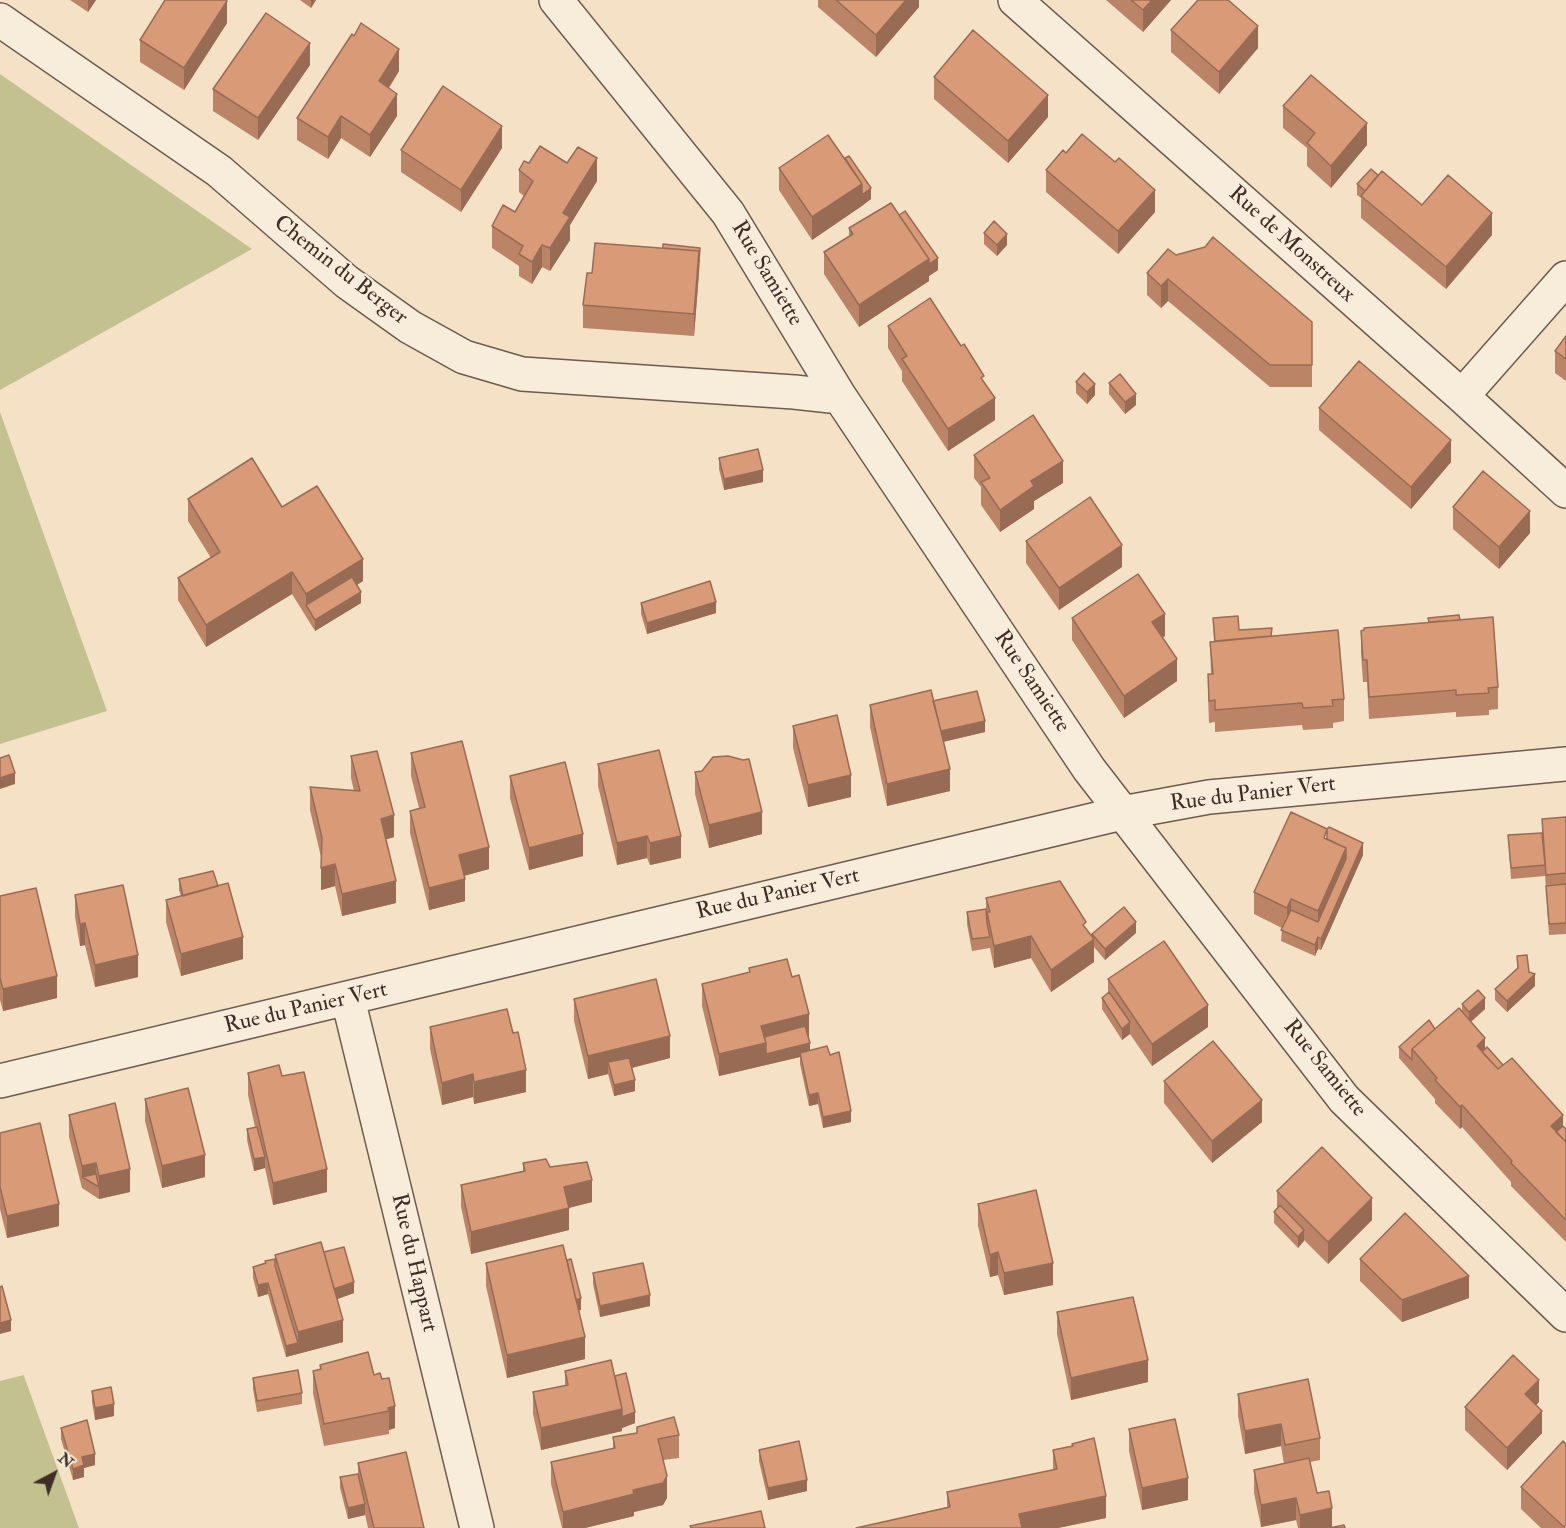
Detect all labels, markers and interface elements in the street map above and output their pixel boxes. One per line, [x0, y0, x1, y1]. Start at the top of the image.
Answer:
street label: Rue de Monstreux [1222, 181, 1360, 309]
street label: Chemin du Berger [268, 211, 412, 331]
street label: Rue Samiette [724, 217, 808, 331]
street label: Rue Samiette [987, 626, 1075, 738]
street label: Rue du Panier Vert [1169, 772, 1337, 818]
street label: Rue du Panier Vert [694, 863, 862, 927]
street label: Rue du Panier Vert [222, 977, 390, 1041]
street label: Rue Samiette [1277, 1015, 1371, 1123]
street label: Rue du Happart [384, 1191, 442, 1335]
north arrow [24, 1444, 84, 1504]
text: N [54, 1448, 78, 1473]

